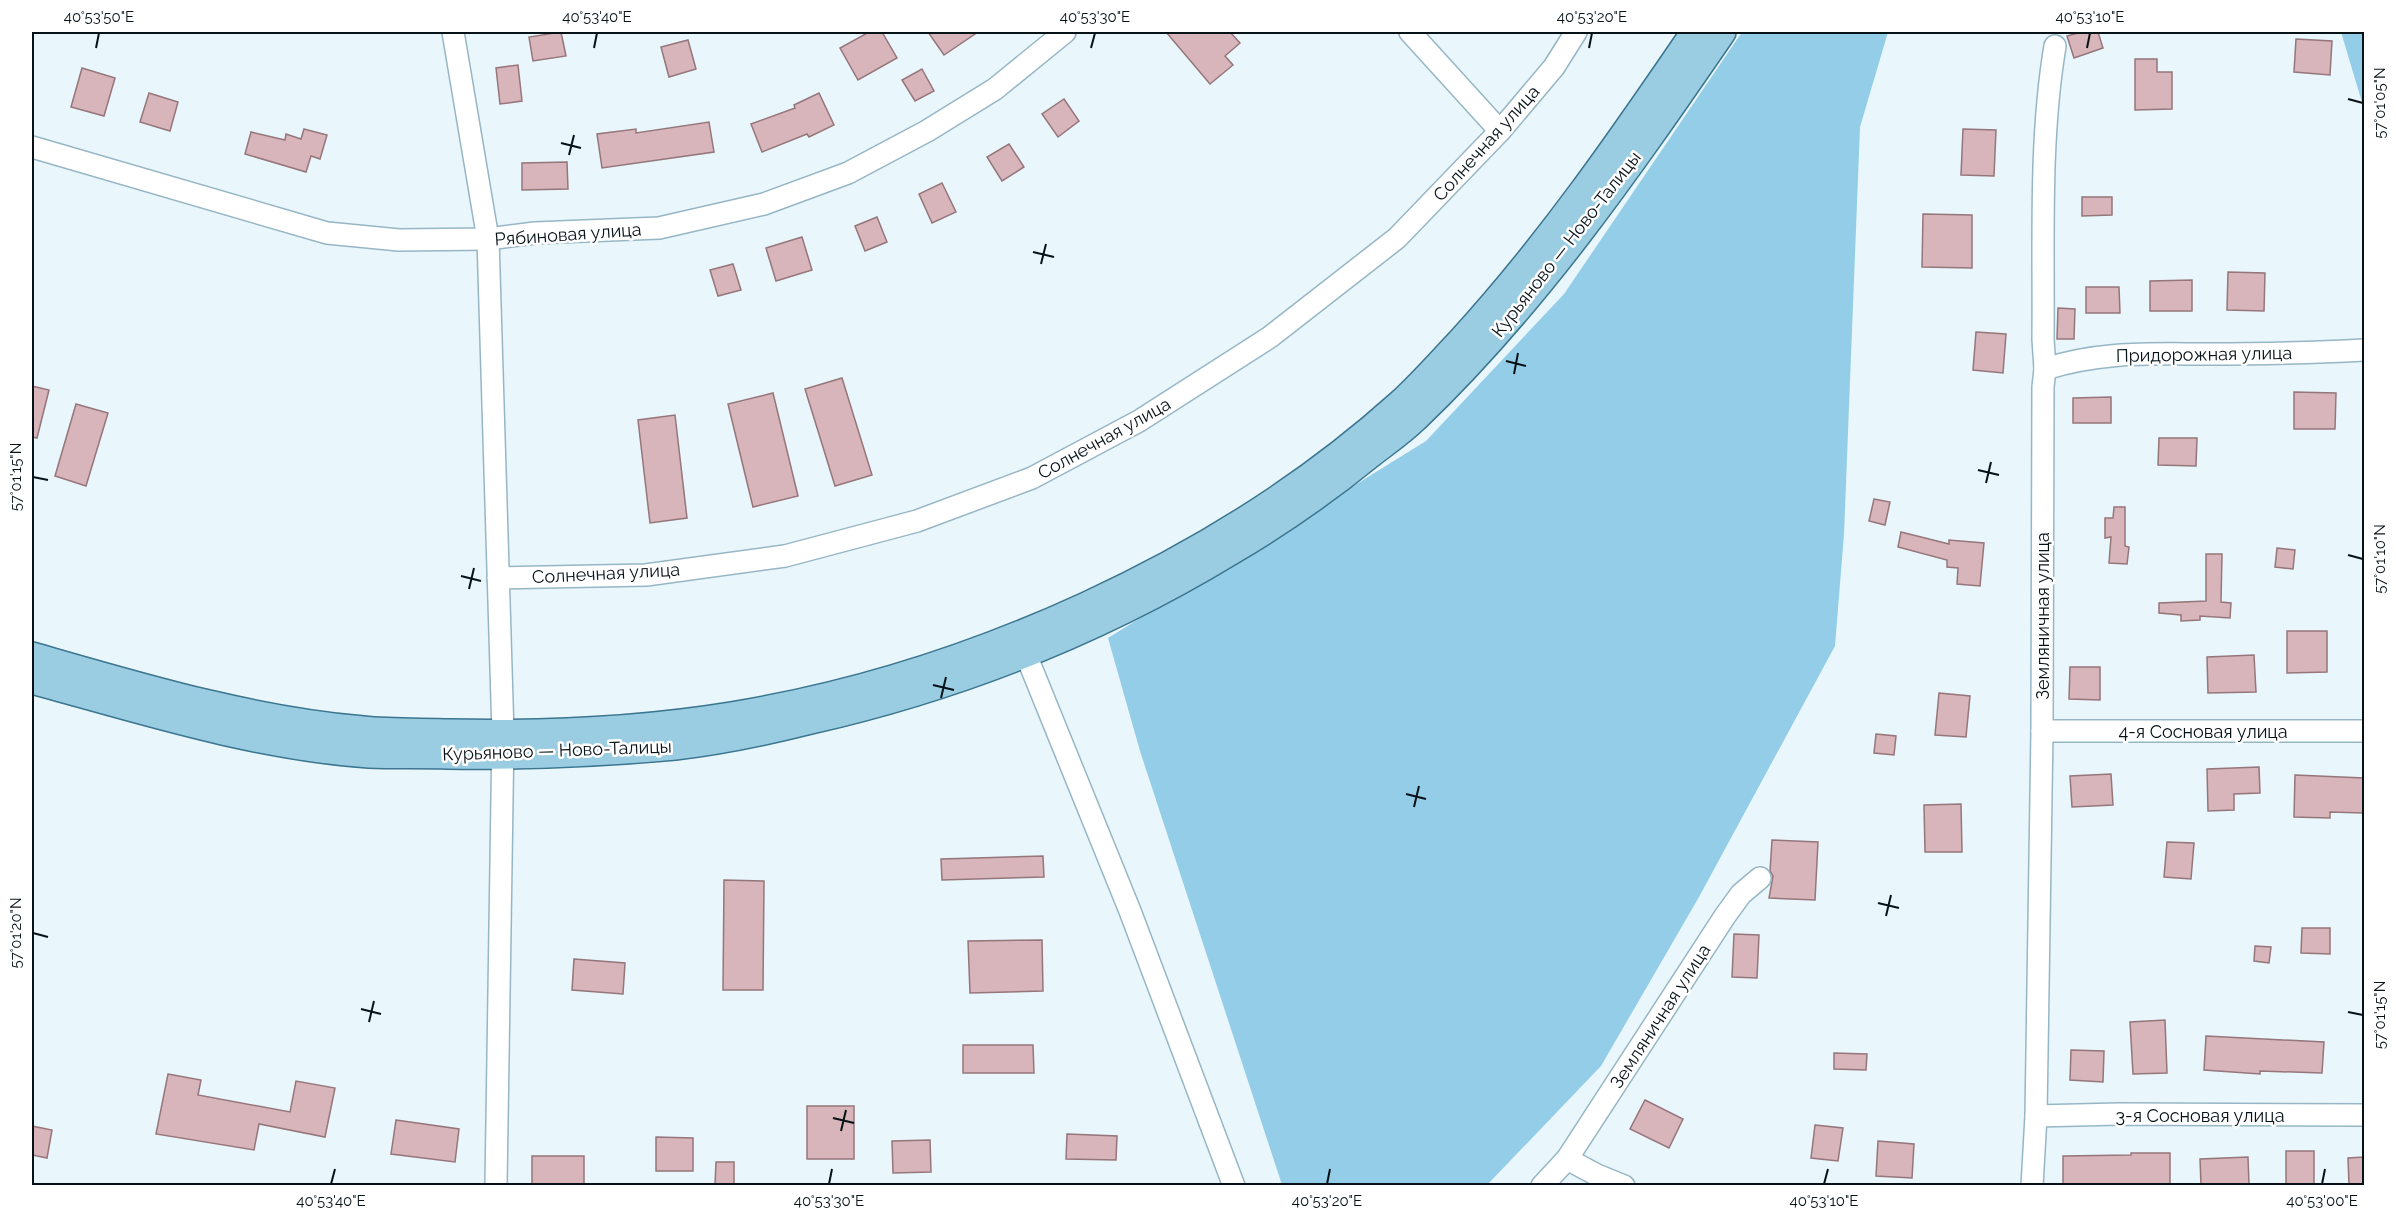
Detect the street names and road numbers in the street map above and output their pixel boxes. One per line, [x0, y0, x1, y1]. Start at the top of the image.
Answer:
street label: Солнечная улица [1429, 81, 1543, 205]
street label: Курьяново — Ново-Талицы [1487, 147, 1645, 341]
street label: Рябиновая улица [494, 218, 642, 250]
street label: Придорожная улица [2116, 342, 2292, 366]
street label: Солнечная улица [1034, 393, 1174, 483]
street label: Земляничная улица [2032, 532, 2053, 700]
street label: Солнечная улица [531, 559, 681, 587]
street label: 4-я Сосновая улица [2118, 721, 2288, 742]
street label: Курьяново — Ново-Талицы [442, 735, 672, 765]
street label: Земляничная улица [1606, 940, 1714, 1092]
street label: 3-я Сосновая улица [2115, 1105, 2285, 1126]

